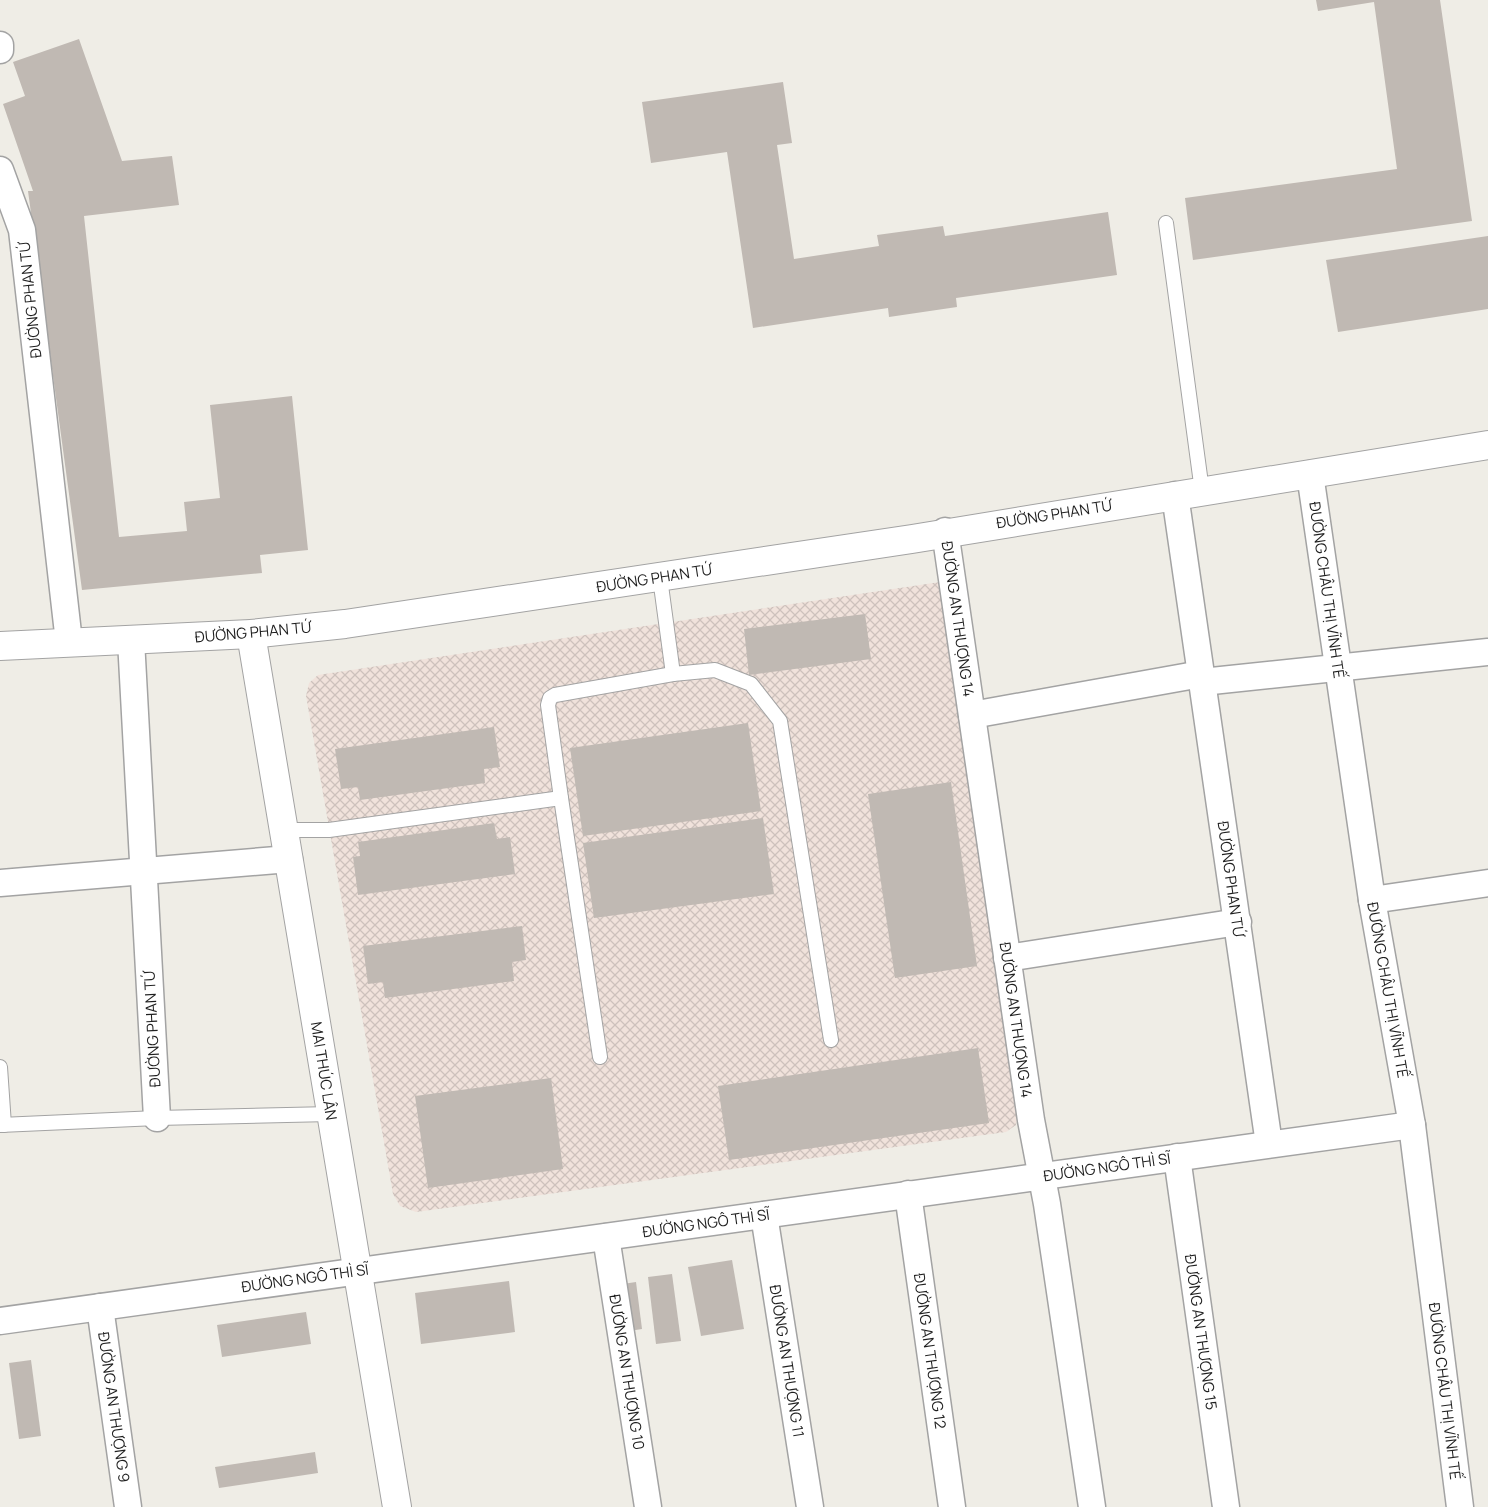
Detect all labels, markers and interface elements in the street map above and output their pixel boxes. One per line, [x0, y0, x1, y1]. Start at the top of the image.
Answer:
street label: ĐƯỜNG PHAN TỨ [13, 239, 47, 359]
street label: ĐƯỜNG PHAN TỨ [995, 494, 1115, 534]
street label: ĐƯỜNG CHÂU THỊ VĨNH TẾ [1304, 500, 1350, 680]
street label: ĐƯỜNG AN THƯỢNG 14 [937, 540, 979, 698]
street label: ĐƯỜNG PHAN TỨ [595, 558, 715, 598]
street label: ĐƯỜNG PHAN TỨ [194, 616, 314, 648]
street label: ĐƯỜNG PHAN TỨ [1212, 820, 1250, 940]
street label: ĐƯỜNG CHÂU THỊ VĨNH TẾ [1362, 900, 1414, 1080]
street label: ĐƯỜNG AN THƯỢNG 14 [995, 941, 1037, 1099]
street label: ĐƯỜNG PHAN TỨ [138, 969, 166, 1088]
street label: MAI THÚC LÂN [306, 1020, 342, 1122]
street label: ĐƯỜNG NGÔ THÌ SĨ [1042, 1147, 1174, 1186]
street label: ĐƯỜNG NGÔ THÌ SĨ [641, 1203, 773, 1242]
street label: ĐƯỜNG AN THƯỢNG 15 [1180, 1253, 1222, 1411]
street label: ĐƯỜNG NGÔ THÌ SĨ [240, 1258, 372, 1297]
street label: ĐƯỜNG AN THƯỢNG 12 [909, 1272, 951, 1430]
street label: ĐƯỜNG AN THƯỢNG 11 [765, 1283, 809, 1439]
street label: ĐƯỜNG AN THƯỢNG 10 [604, 1293, 650, 1451]
street label: ĐƯỜNG CHÂU THỊ VĨNH TẾ [1424, 1301, 1466, 1481]
street label: ĐƯỜNG AN THƯỢNG 9 [93, 1330, 135, 1484]

